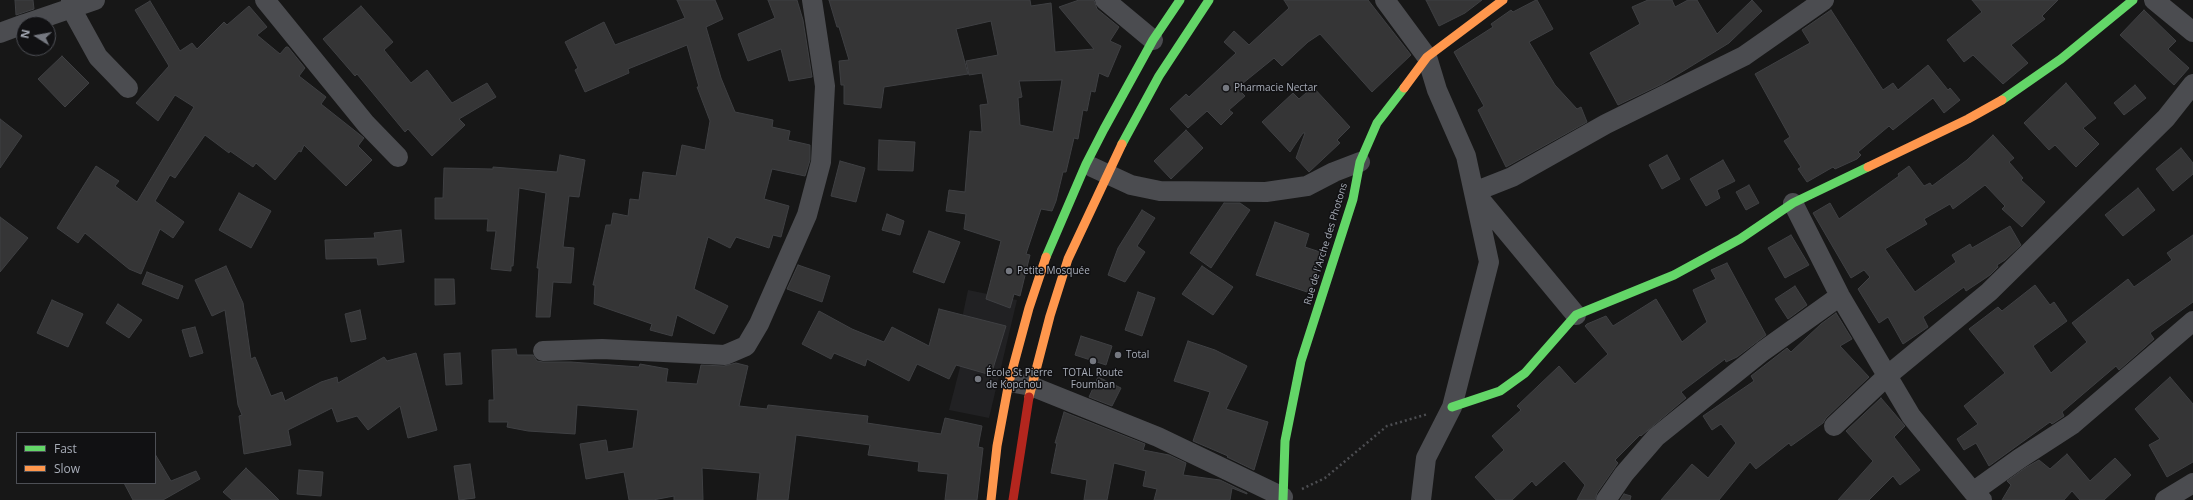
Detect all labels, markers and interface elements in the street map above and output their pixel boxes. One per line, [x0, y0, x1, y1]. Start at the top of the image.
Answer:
north arrow [16, 16, 56, 56]
text: N [16, 28, 33, 40]
place label: Pharmacie Nectar [1234, 82, 1317, 94]
marker: Pharmacie Nectar [1221, 83, 1231, 93]
street label: Rue de l'Arche des Photons [1302, 182, 1350, 306]
place label: Petite Mosquée [1017, 265, 1090, 277]
marker: Petite Mosquée [1004, 266, 1014, 276]
place label: Total [1126, 349, 1149, 361]
marker: Total [1113, 350, 1123, 360]
marker: TOTAL Route Foumban [1088, 356, 1098, 366]
place label: École St Pierre de Kopchou [986, 367, 1053, 390]
place label: TOTAL Route Foumban [1063, 367, 1123, 390]
marker: École St Pierre de Kopchou [973, 374, 983, 384]
legend [16, 432, 156, 484]
text: Fast [54, 440, 77, 457]
text: Slow [54, 460, 80, 477]

